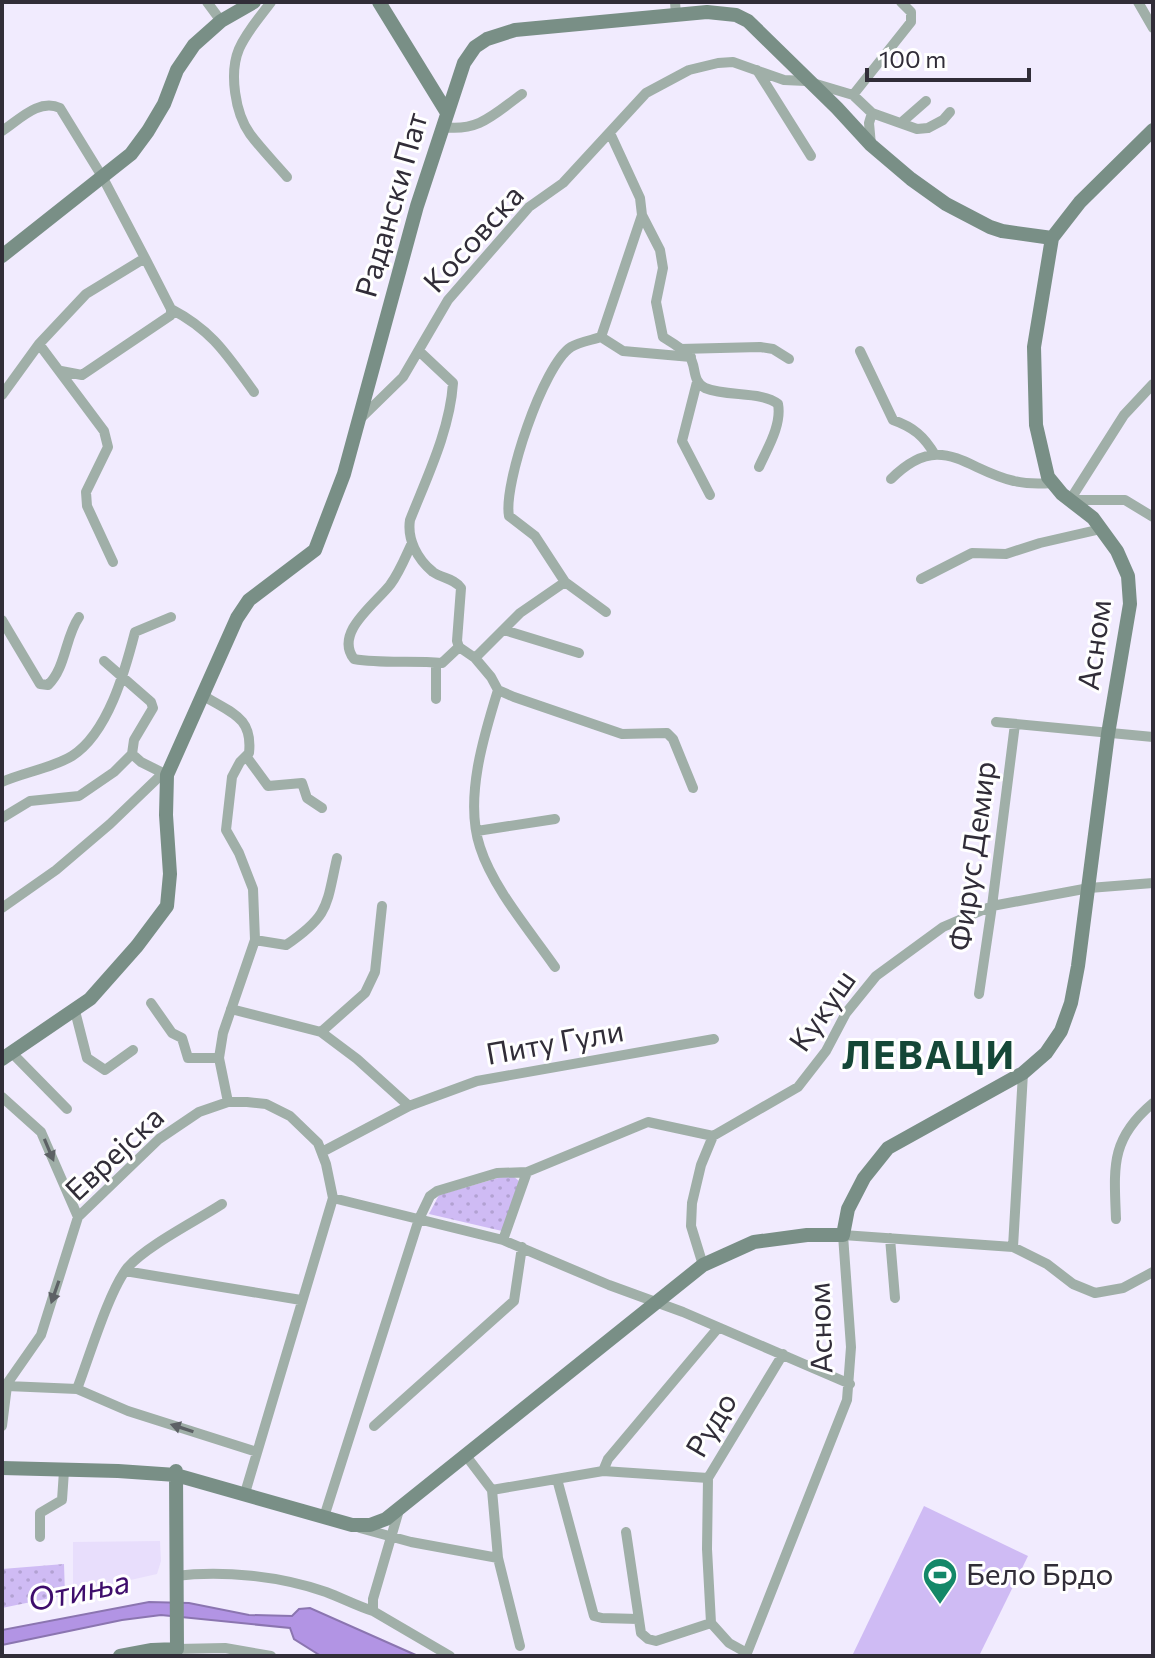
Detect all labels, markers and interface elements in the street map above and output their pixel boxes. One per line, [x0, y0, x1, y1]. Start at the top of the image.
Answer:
scale bar [867, 32, 1029, 82]
text: 100 m [879, 44, 946, 73]
street label: Радански Пат [346, 108, 434, 301]
street label: Косовска [414, 176, 530, 299]
street label: Асном [1068, 597, 1117, 692]
street label: Фирус Демир [939, 759, 1002, 953]
street label: Кукуш [780, 962, 862, 1058]
street label: Питу Гули [483, 1010, 626, 1071]
district label: ЛЕВАЦИ [842, 1030, 1016, 1077]
street label: Еврејска [56, 1097, 170, 1207]
one-way arrow [43, 1138, 56, 1162]
one-way arrow [48, 1280, 60, 1304]
street label: Асном [798, 1282, 839, 1374]
street label: Рудо [676, 1385, 743, 1463]
one-way arrow [170, 1421, 194, 1434]
place label: Бело Брдо [966, 1554, 1113, 1591]
sports icon: Бело Брдо [921, 1556, 959, 1606]
water label: Отиња [24, 1560, 133, 1618]

